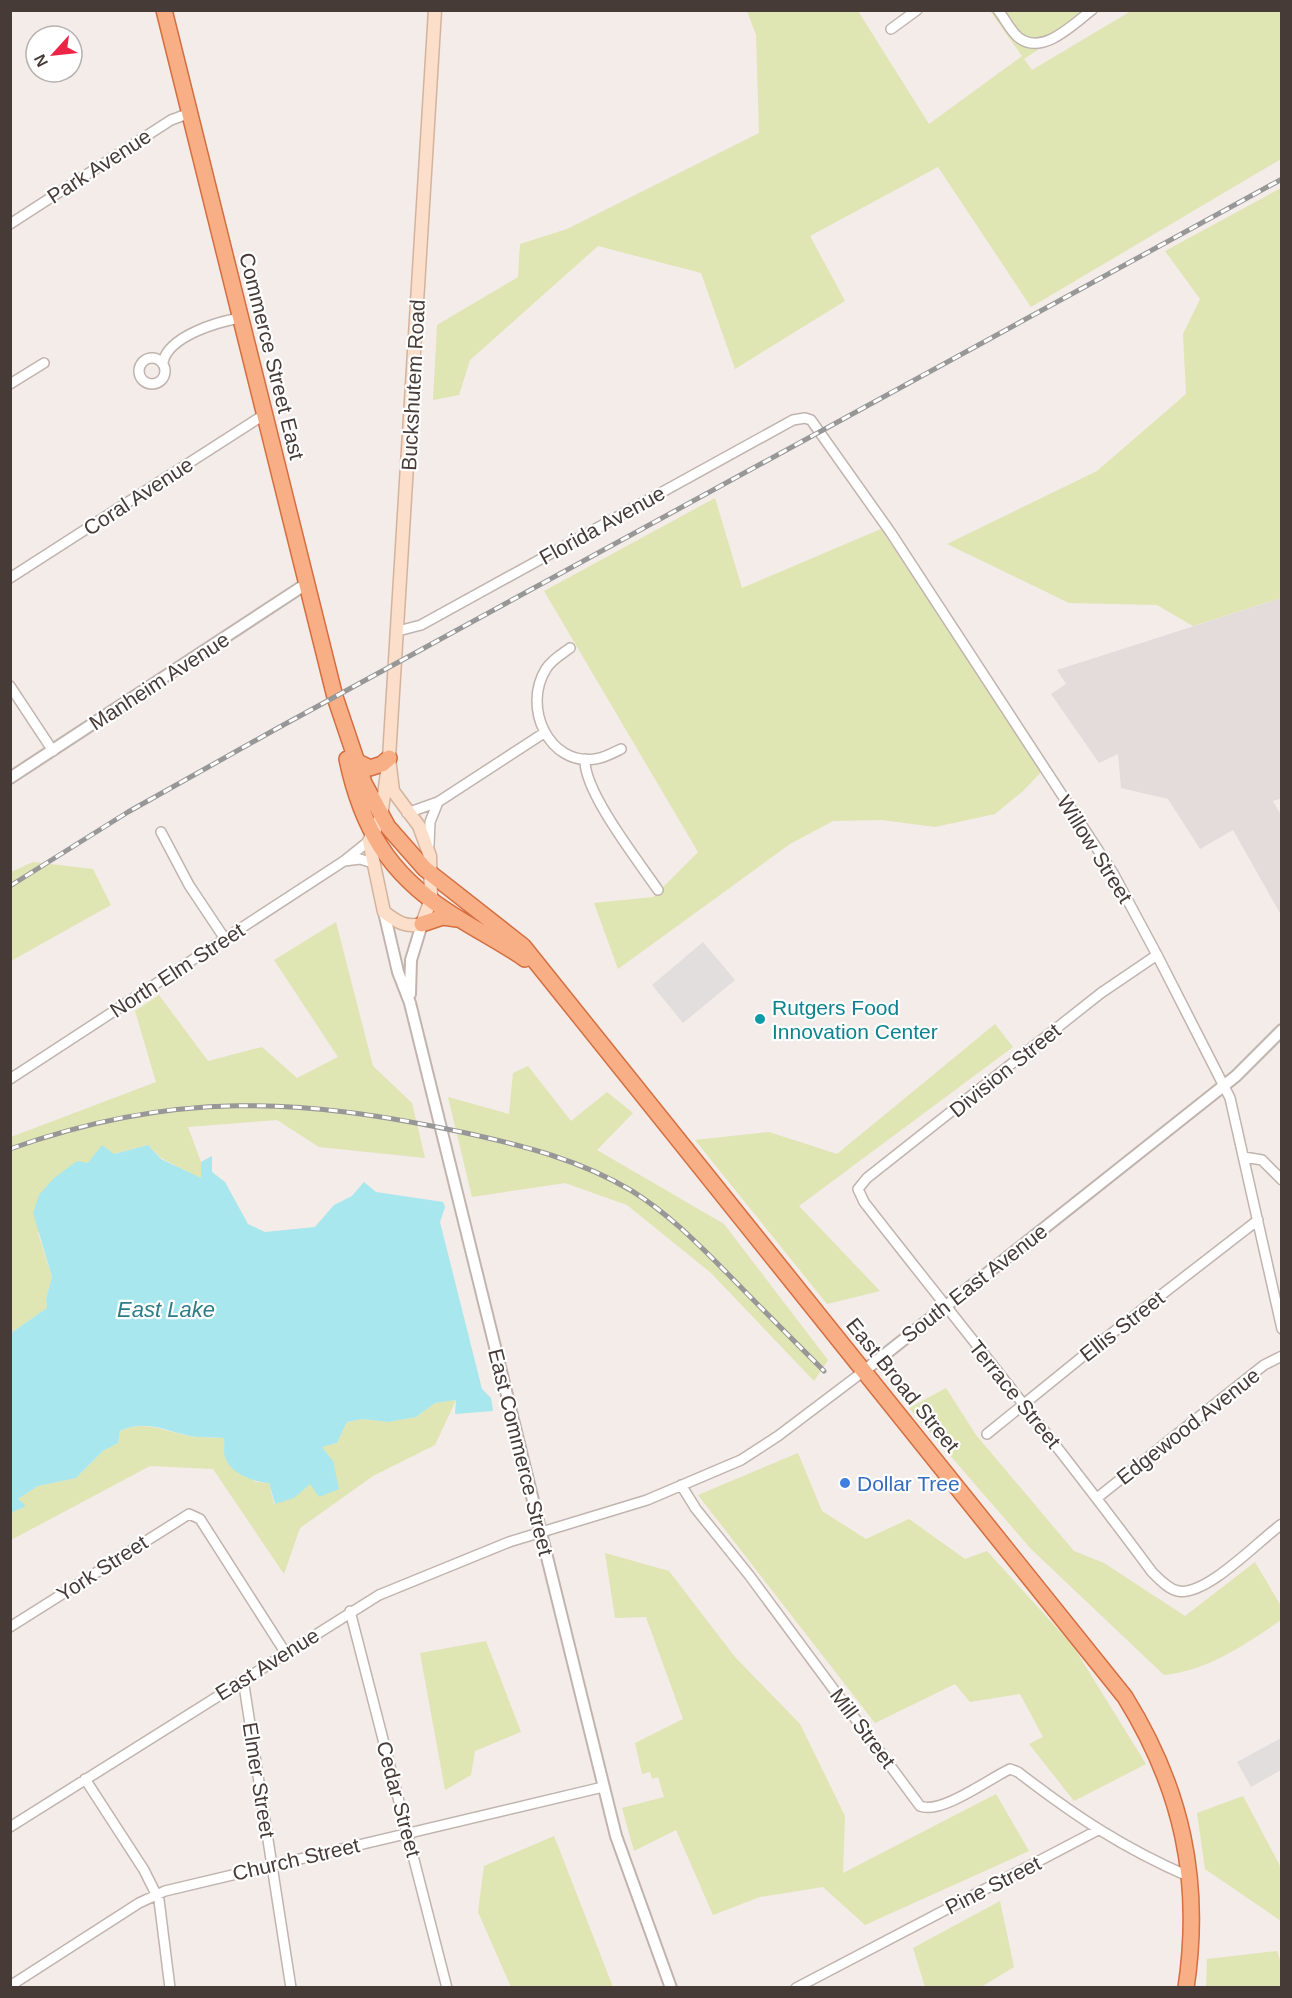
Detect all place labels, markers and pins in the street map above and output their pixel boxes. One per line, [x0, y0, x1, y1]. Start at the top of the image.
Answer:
place label: Rutgers Food Innovation Center [772, 996, 938, 1043]
marker: Rutgers Food Innovation Center [753, 1012, 767, 1026]
place label: Dollar Tree [857, 1472, 960, 1495]
marker: Dollar Tree [838, 1476, 852, 1490]

